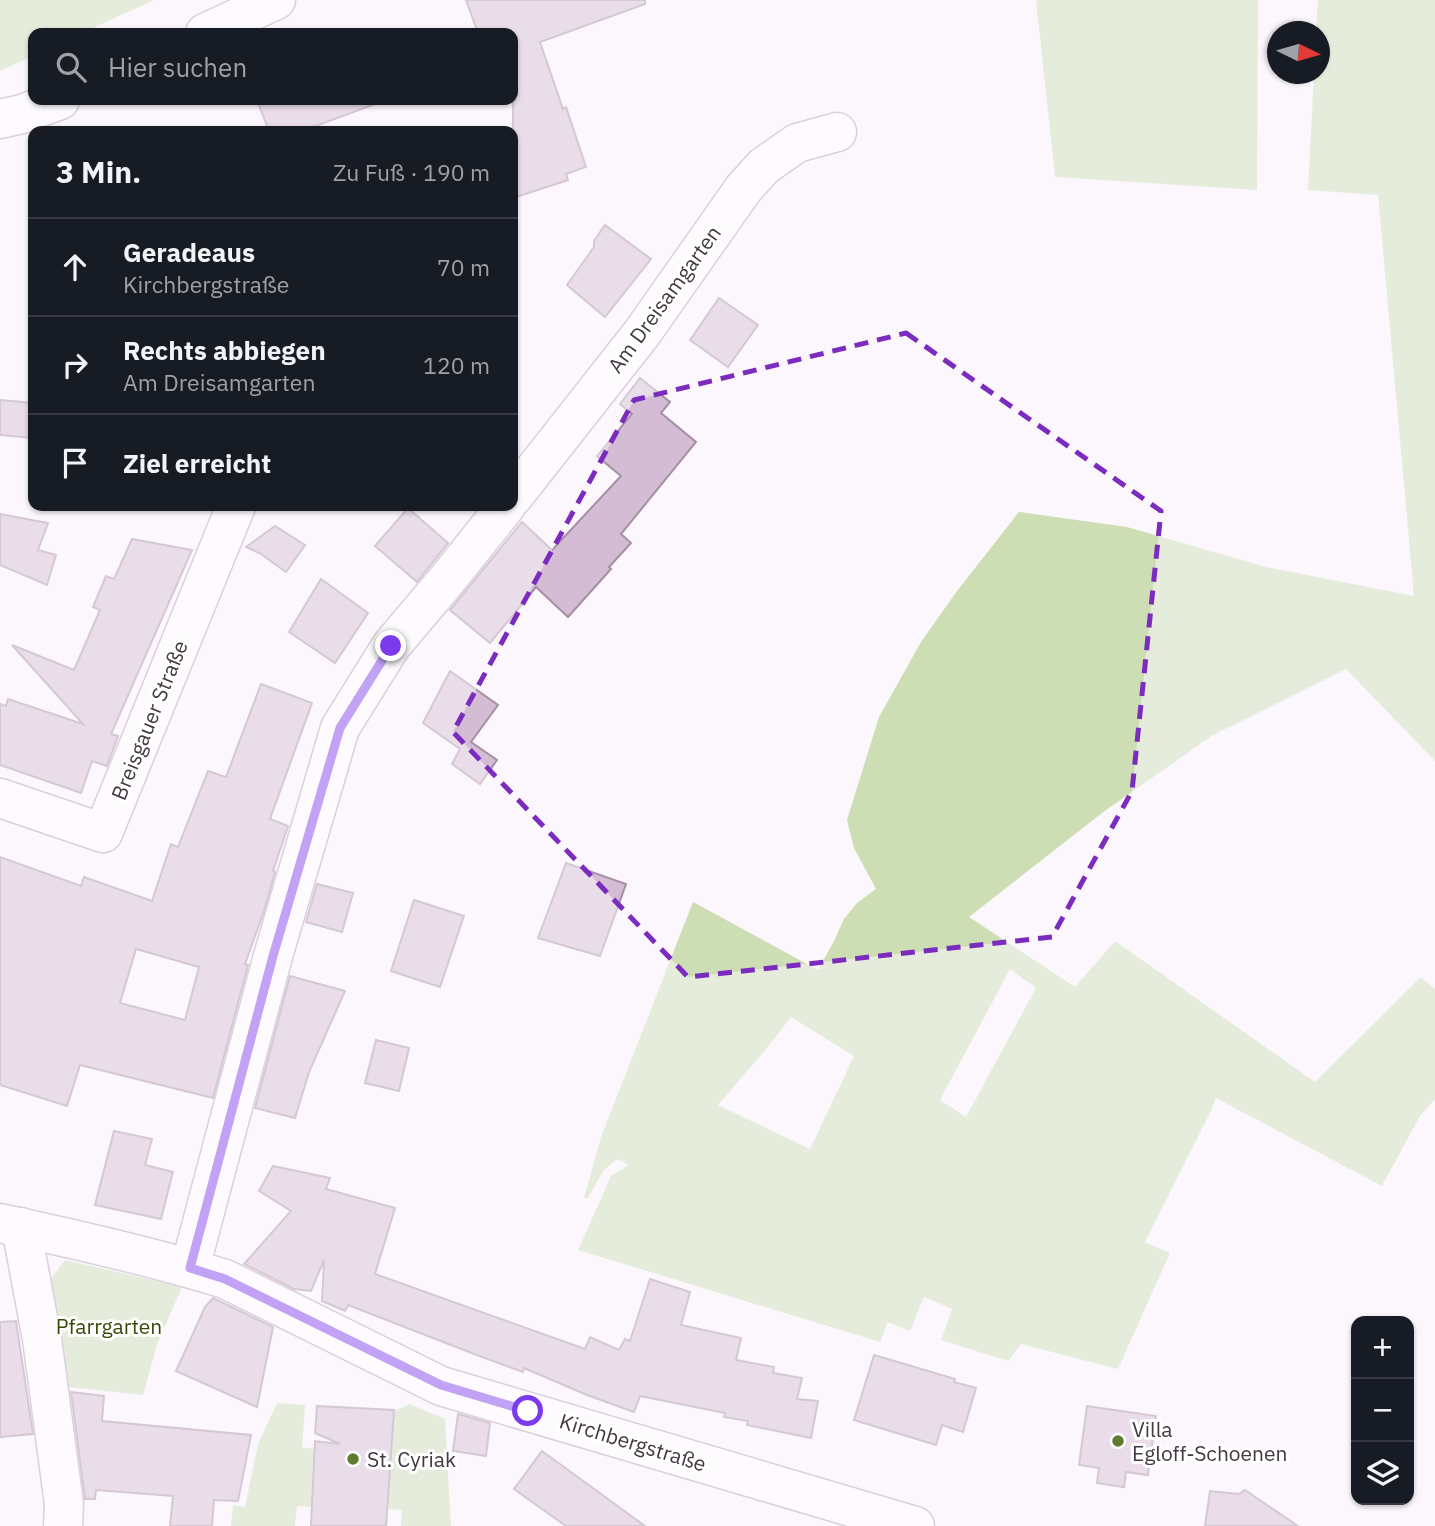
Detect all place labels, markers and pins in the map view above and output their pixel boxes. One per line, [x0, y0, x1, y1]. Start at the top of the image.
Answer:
place label: Villa Egloff-Schoenen [1132, 1415, 1288, 1467]
marker: Villa Egloff-Schoenen [1110, 1433, 1126, 1449]
place label: St. Cyriak [367, 1445, 456, 1473]
marker: St. Cyriak [345, 1451, 361, 1467]

